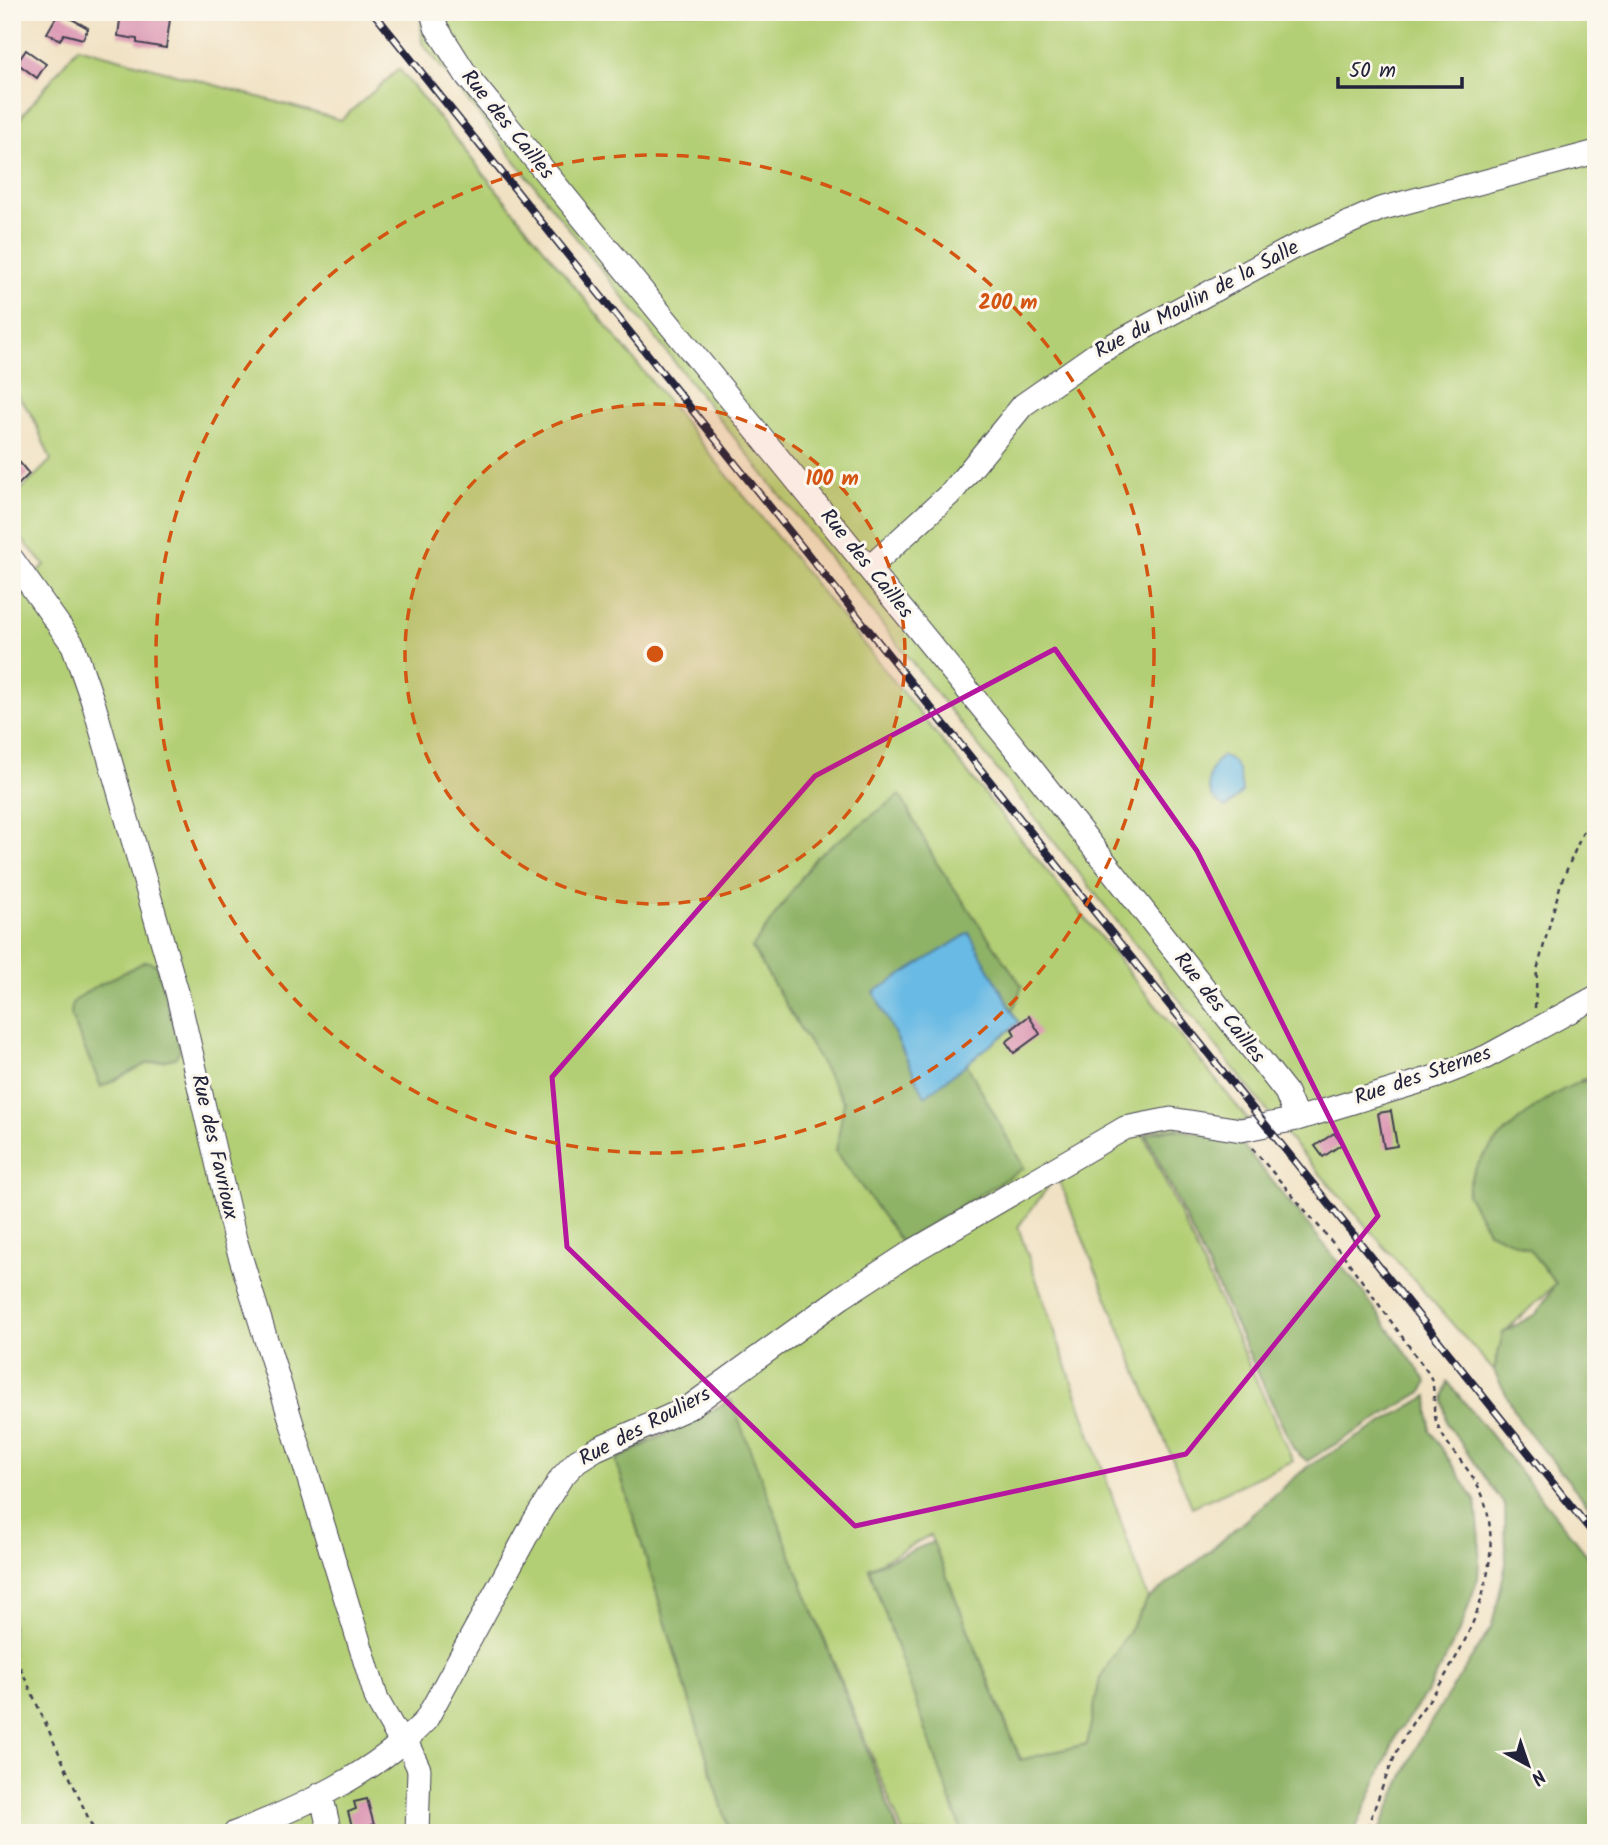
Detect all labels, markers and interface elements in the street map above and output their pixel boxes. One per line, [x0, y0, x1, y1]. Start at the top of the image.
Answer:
scale bar [1338, 46, 1463, 90]
text: 50 m [1349, 55, 1396, 88]
street label: Rue des Cailles [452, 63, 562, 187]
street label: Rue du Moulin de la Salle [1089, 232, 1306, 368]
text: 200 m [978, 287, 1038, 320]
text: 100 m [805, 463, 859, 496]
street label: Rue des Cailles [811, 502, 921, 626]
centre of rings [643, 642, 667, 666]
street label: Rue des Cailles [1165, 945, 1273, 1071]
street label: Rue des Sternes [1350, 1037, 1496, 1115]
street label: Rue des Favrioux [181, 1071, 247, 1224]
street label: Rue des Rouliers [573, 1378, 717, 1476]
north arrow [1492, 1730, 1562, 1800]
text: N [1523, 1761, 1552, 1792]

